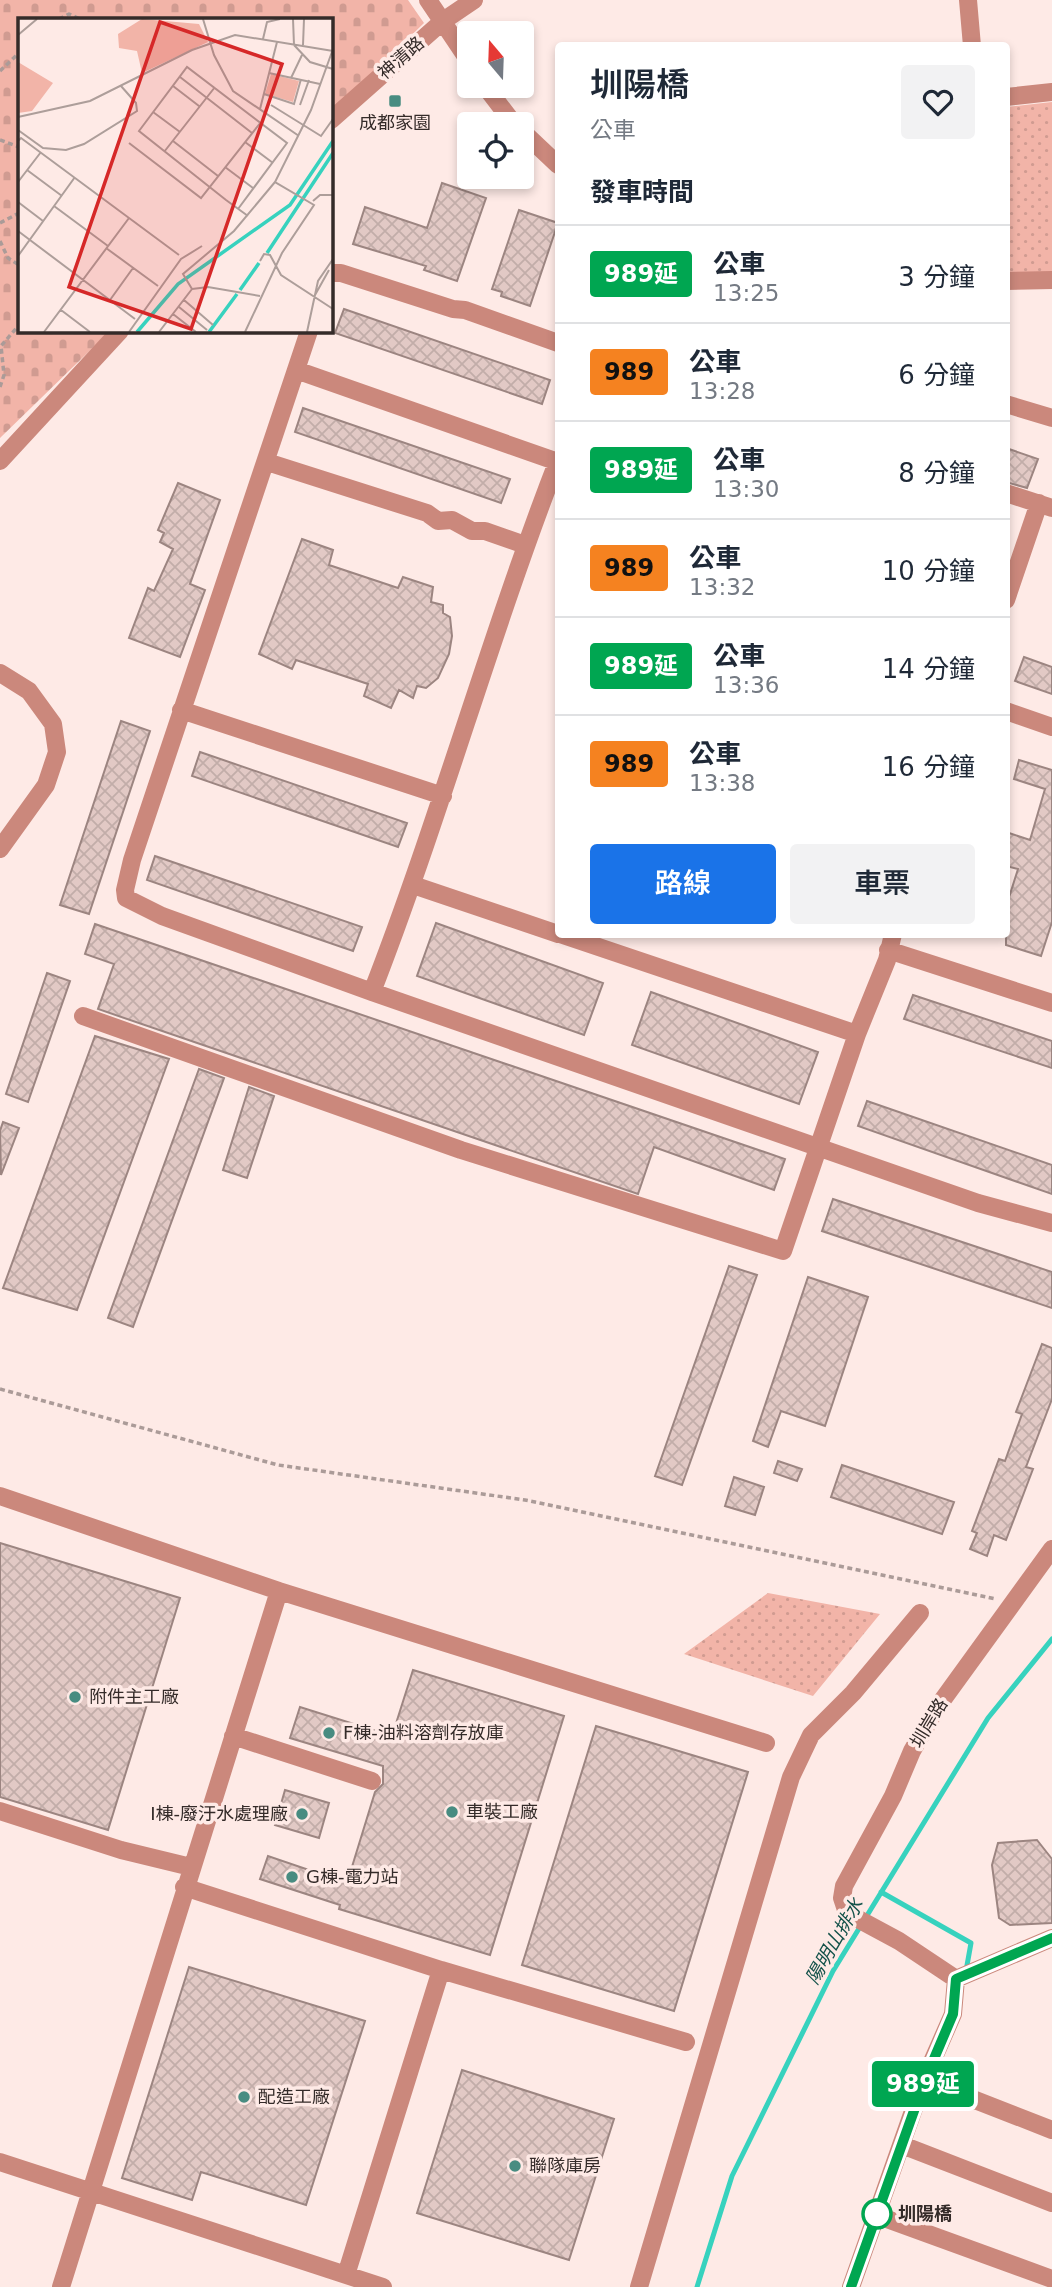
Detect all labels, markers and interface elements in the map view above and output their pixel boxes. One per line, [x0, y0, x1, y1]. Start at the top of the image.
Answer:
inset map [18, 18, 332, 332]
north arrow [457, 21, 534, 98]
map controls [457, 21, 534, 189]
street label: 神清路 [373, 32, 428, 83]
text: 圳陽橋 [590, 65, 689, 104]
button: heart [901, 65, 975, 139]
marker: 成都家園 [387, 93, 403, 109]
place label: 成都家園 [359, 112, 431, 133]
button: locate [457, 112, 534, 189]
text: 公車 [590, 117, 636, 143]
text: 發車時間 [590, 177, 694, 207]
text: 公車 [713, 249, 765, 279]
text: 989延 [604, 260, 678, 288]
text: 3 分鐘 [898, 262, 975, 292]
text: 13:25 [713, 280, 779, 306]
text: 公車 [689, 347, 741, 377]
text: 989 [604, 358, 654, 386]
text: 6 分鐘 [898, 360, 975, 390]
text: 13:28 [689, 378, 755, 404]
text: 公車 [713, 445, 765, 475]
text: 989延 [604, 456, 678, 484]
text: 8 分鐘 [898, 458, 975, 488]
text: 13:30 [713, 476, 779, 502]
text: 公車 [689, 543, 741, 573]
text: 989 [604, 554, 654, 582]
text: 10 分鐘 [882, 556, 975, 586]
text: 13:32 [689, 574, 755, 600]
text: 公車 [713, 641, 765, 671]
text: 989延 [604, 652, 678, 680]
text: 14 分鐘 [882, 654, 975, 684]
text: 13:36 [713, 672, 779, 698]
text: 公車 [689, 739, 741, 769]
text: 989 [604, 750, 654, 778]
text: 16 分鐘 [882, 752, 975, 782]
text: 13:38 [689, 770, 755, 796]
button: 路線 [590, 844, 776, 924]
button: 車票 [790, 844, 975, 924]
place label: 附件主工廠 [89, 1686, 179, 1707]
marker: 附件主工廠 [67, 1689, 83, 1705]
street label: 圳岸路 [906, 1694, 951, 1751]
place label: F棟-油料溶劑存放庫 [343, 1722, 504, 1743]
marker: F棟-油料溶劑存放庫 [321, 1725, 337, 1741]
place label: 車裝工廠 [466, 1801, 538, 1822]
place label: I棟-廢汙水處理廠 [150, 1803, 288, 1824]
marker: 車裝工廠 [444, 1804, 460, 1820]
marker: I棟-廢汙水處理廠 [294, 1806, 310, 1822]
place label: G棟-電力站 [306, 1866, 398, 1887]
marker: G棟-電力站 [284, 1869, 300, 1885]
water label: 陽明山排水 [801, 1894, 868, 1988]
line badge: 989延 [874, 2061, 972, 2107]
text: 989延 [886, 2070, 960, 2098]
place label: 配造工廠 [258, 2086, 330, 2107]
marker: 配造工廠 [236, 2089, 252, 2105]
place label: 聯隊庫房 [529, 2155, 601, 2176]
marker: 聯隊庫房 [507, 2158, 523, 2174]
marker: 圳陽橋 [862, 2199, 892, 2229]
place label: 圳陽橋 [898, 2203, 952, 2224]

